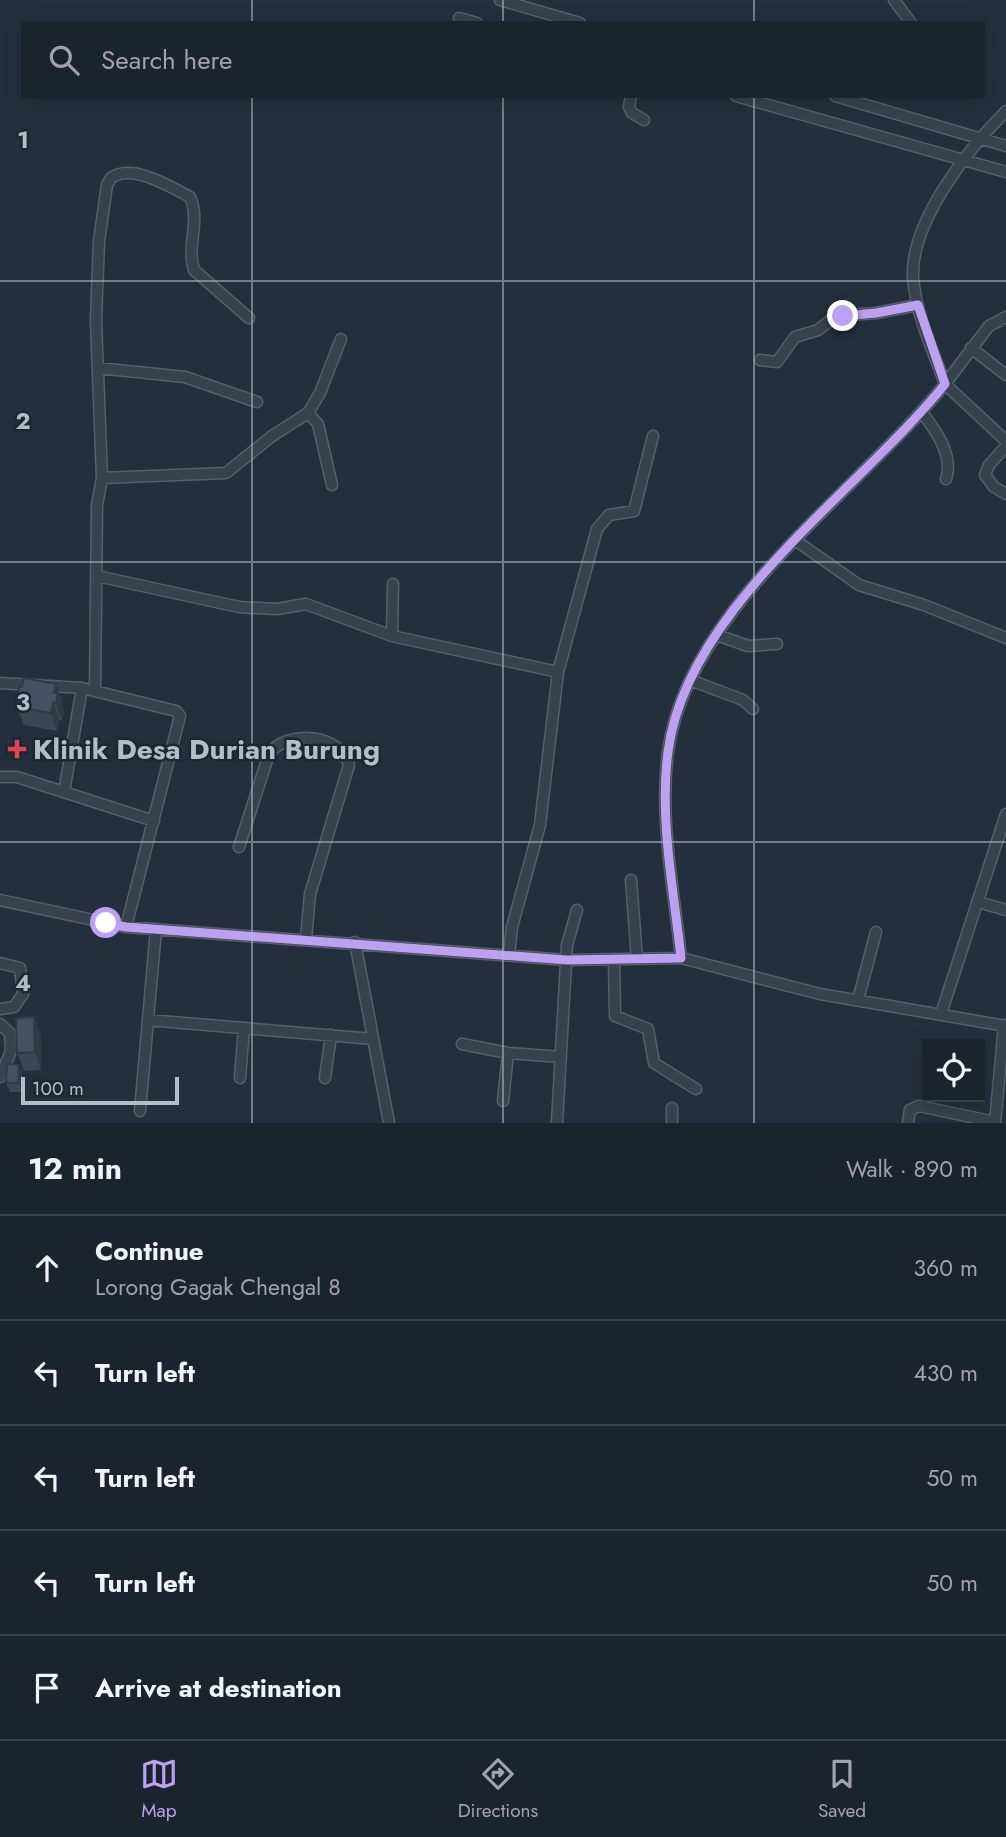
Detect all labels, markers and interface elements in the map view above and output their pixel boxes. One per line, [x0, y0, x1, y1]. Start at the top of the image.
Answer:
search box [21, 21, 985, 98]
icon: search [45, 41, 83, 79]
text: Search here [101, 41, 233, 79]
text: 1 [17, 123, 29, 157]
route end [827, 300, 858, 331]
text: 2 [15, 404, 31, 438]
text: 3 [16, 685, 30, 719]
place label: Klinik Desa Durian Burung [33, 729, 380, 770]
marker: Klinik Desa Durian Burung [7, 739, 27, 759]
route start [90, 907, 121, 938]
text: 4 [15, 966, 31, 1000]
map controls [922, 1039, 985, 1102]
button: locate [922, 1039, 985, 1102]
scale bar [21, 1074, 178, 1106]
text: 100 m [32, 1075, 84, 1102]
text: 12 min [28, 1147, 122, 1190]
text: Walk · 890 m [846, 1152, 978, 1186]
text: Continue [95, 1232, 204, 1270]
icon: ahead [28, 1249, 66, 1287]
text: 360 m [914, 1251, 978, 1285]
text: Lorong Gagak Chengal 8 [95, 1270, 341, 1304]
icon: left [28, 1354, 66, 1392]
text: Turn left [95, 1354, 195, 1392]
text: 430 m [913, 1356, 978, 1390]
icon: left [28, 1459, 66, 1497]
text: Turn left [95, 1459, 195, 1497]
text: 50 m [926, 1461, 978, 1495]
icon: left [28, 1564, 66, 1602]
text: Turn left [95, 1564, 195, 1602]
text: 50 m [926, 1566, 978, 1600]
icon: arrive [28, 1669, 66, 1707]
text: Arrive at destination [95, 1669, 342, 1707]
tab: Map [140, 1755, 178, 1824]
tab: Directions [458, 1755, 538, 1824]
tab: Saved [818, 1755, 866, 1824]

